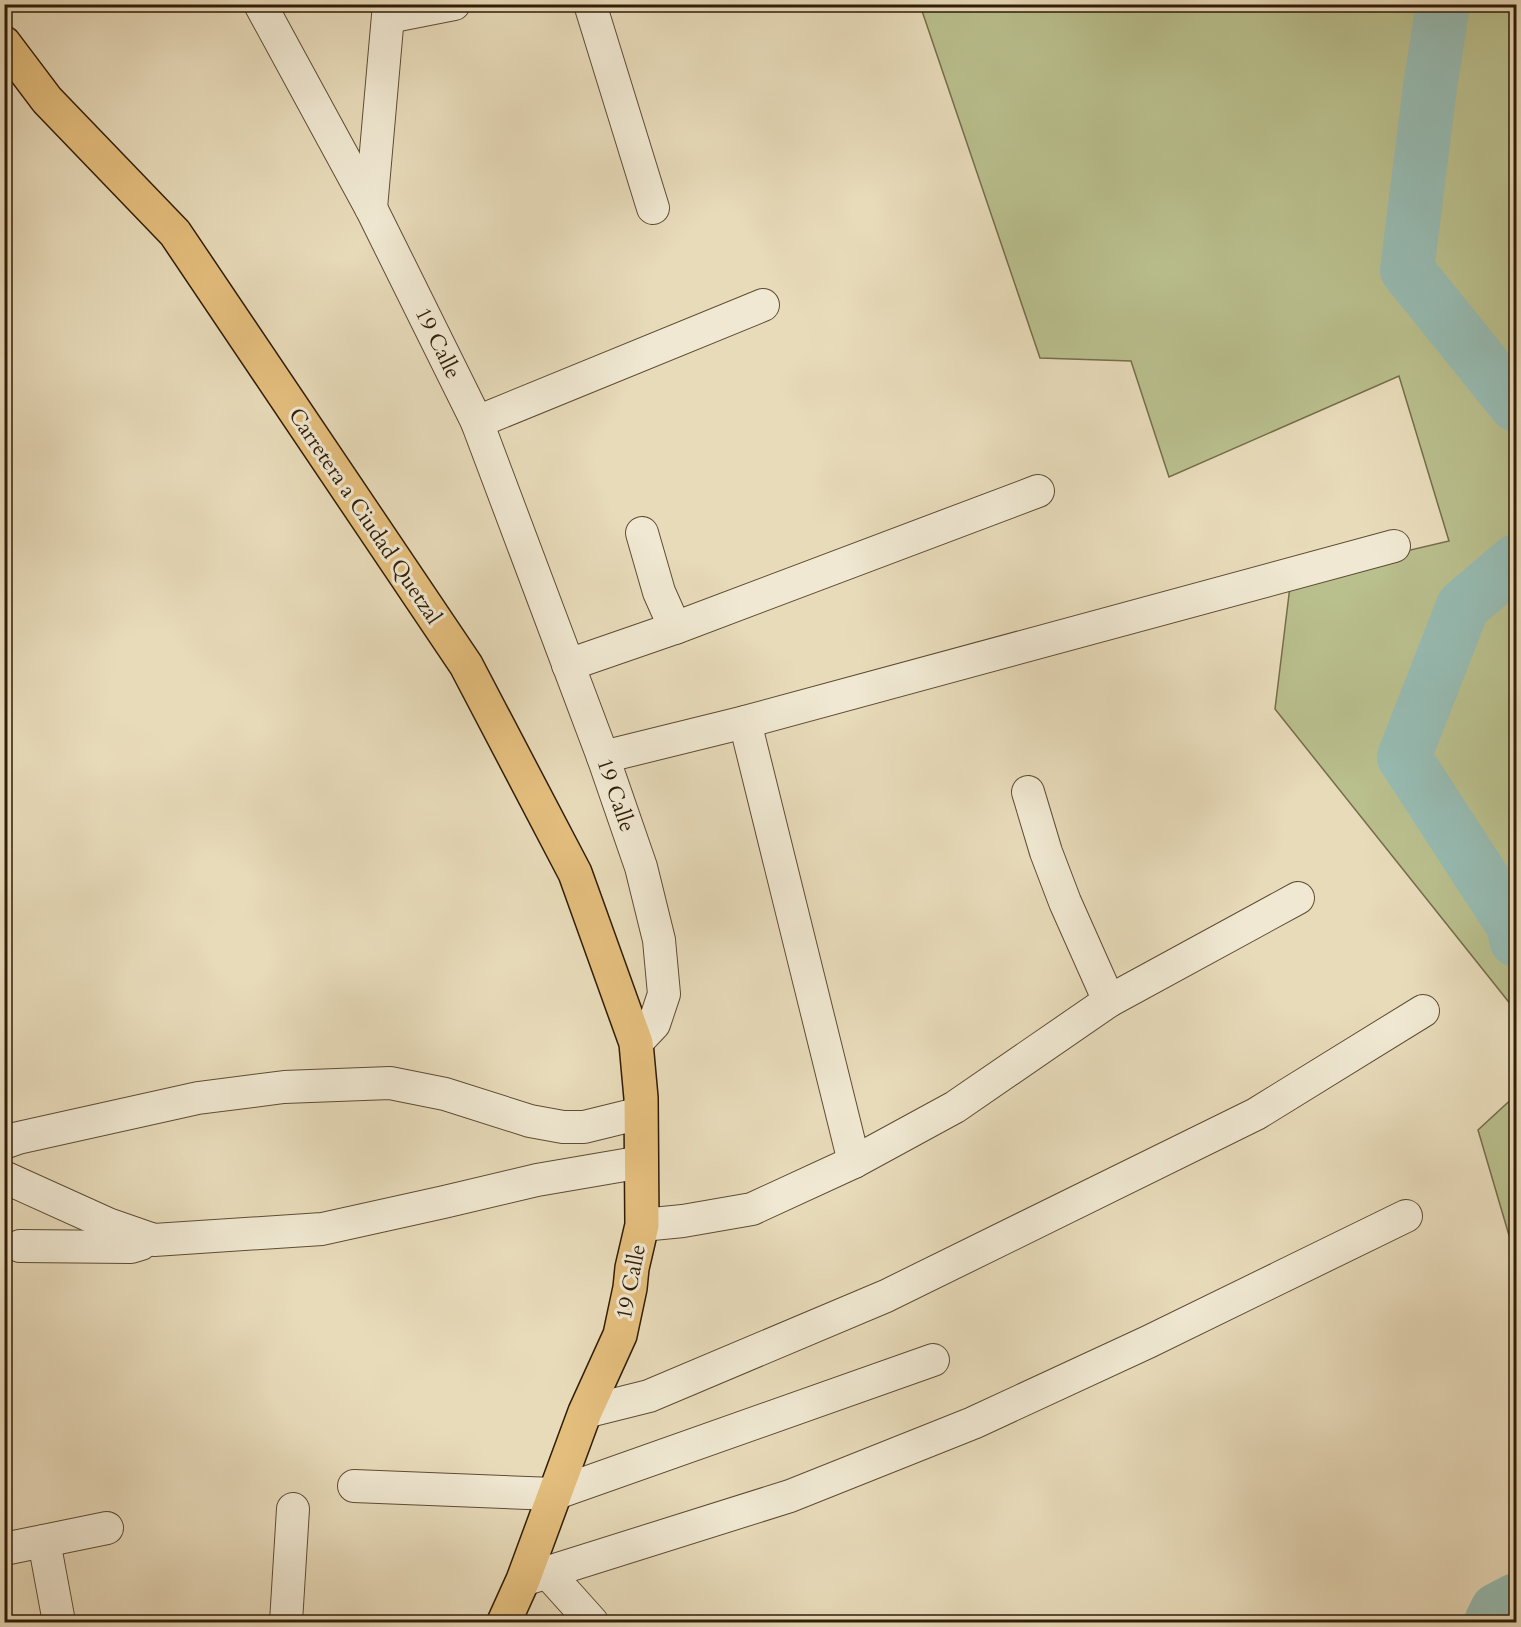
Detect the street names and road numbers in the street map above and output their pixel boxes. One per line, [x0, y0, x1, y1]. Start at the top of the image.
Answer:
street label: 19 Calle [408, 302, 468, 384]
street label: Carretera a Ciudad Quetzal [281, 402, 449, 630]
street label: 19 Calle [589, 754, 643, 836]
street label: 19 Calle [609, 1242, 653, 1322]

